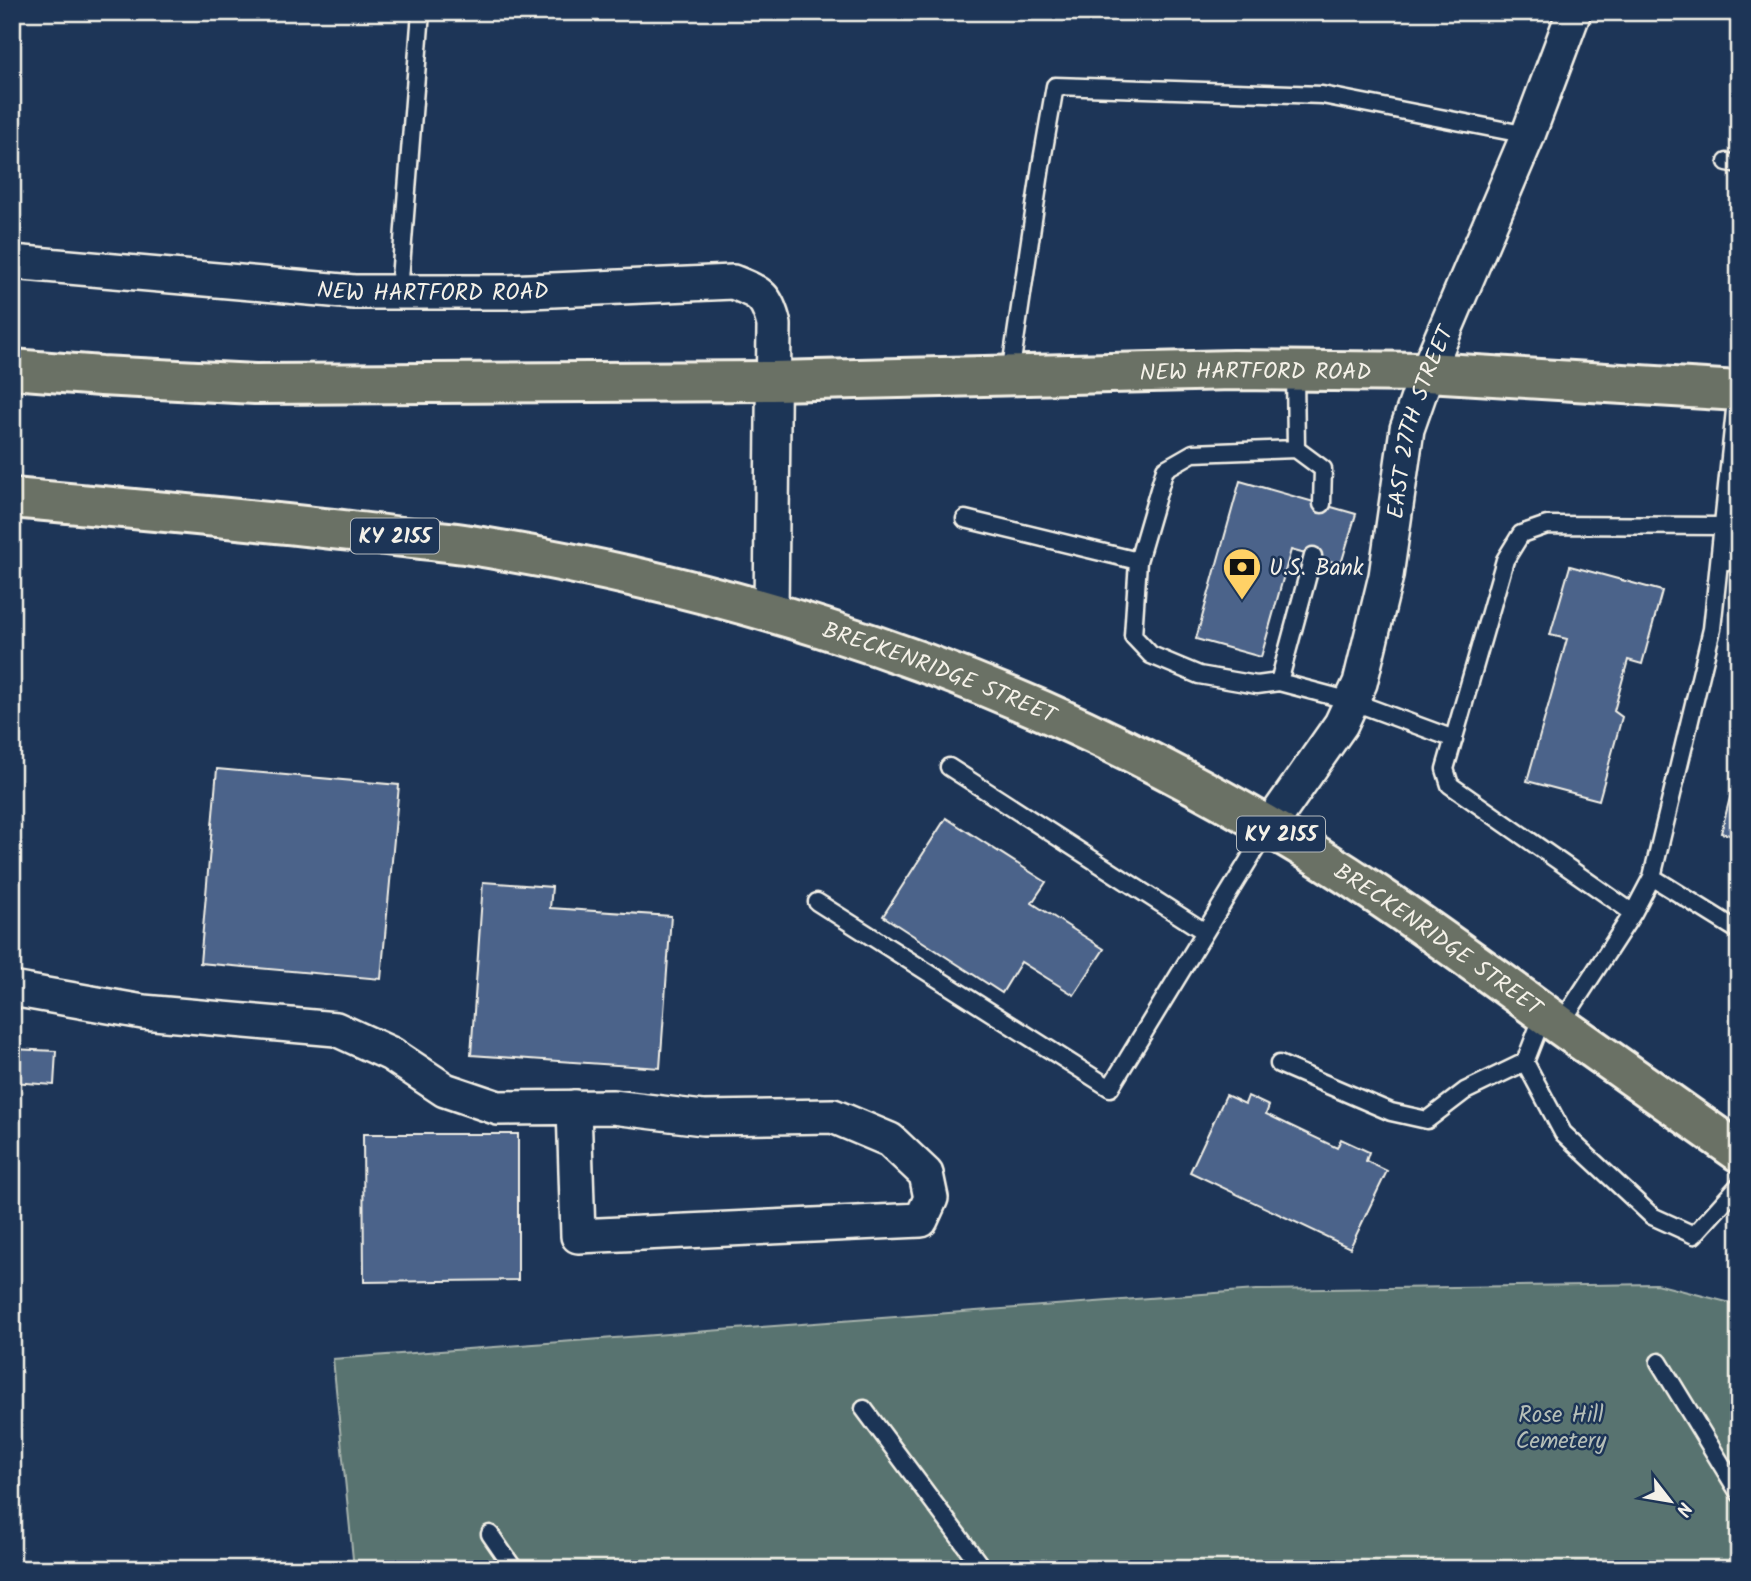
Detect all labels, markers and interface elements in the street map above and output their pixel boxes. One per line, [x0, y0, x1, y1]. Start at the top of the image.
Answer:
street label: NEW HARTFORD ROAD [315, 273, 549, 312]
street label: EAST 27TH STREET [1378, 319, 1465, 521]
street label: NEW HARTFORD ROAD [1139, 354, 1371, 392]
road number: KY 2155 [351, 518, 439, 554]
bank icon: U.S. Bank [1221, 546, 1263, 601]
place label: U.S. Bank [1269, 551, 1364, 587]
street label: BRECKENRIDGE STREET [818, 613, 1063, 735]
road number: KY 2155 [1237, 816, 1325, 852]
street label: BRECKENRIDGE STREET [1326, 855, 1550, 1027]
park label: Rose Hill Cemetery [1516, 1398, 1606, 1460]
north arrow [1636, 1466, 1706, 1536]
text: N [1667, 1496, 1699, 1522]

